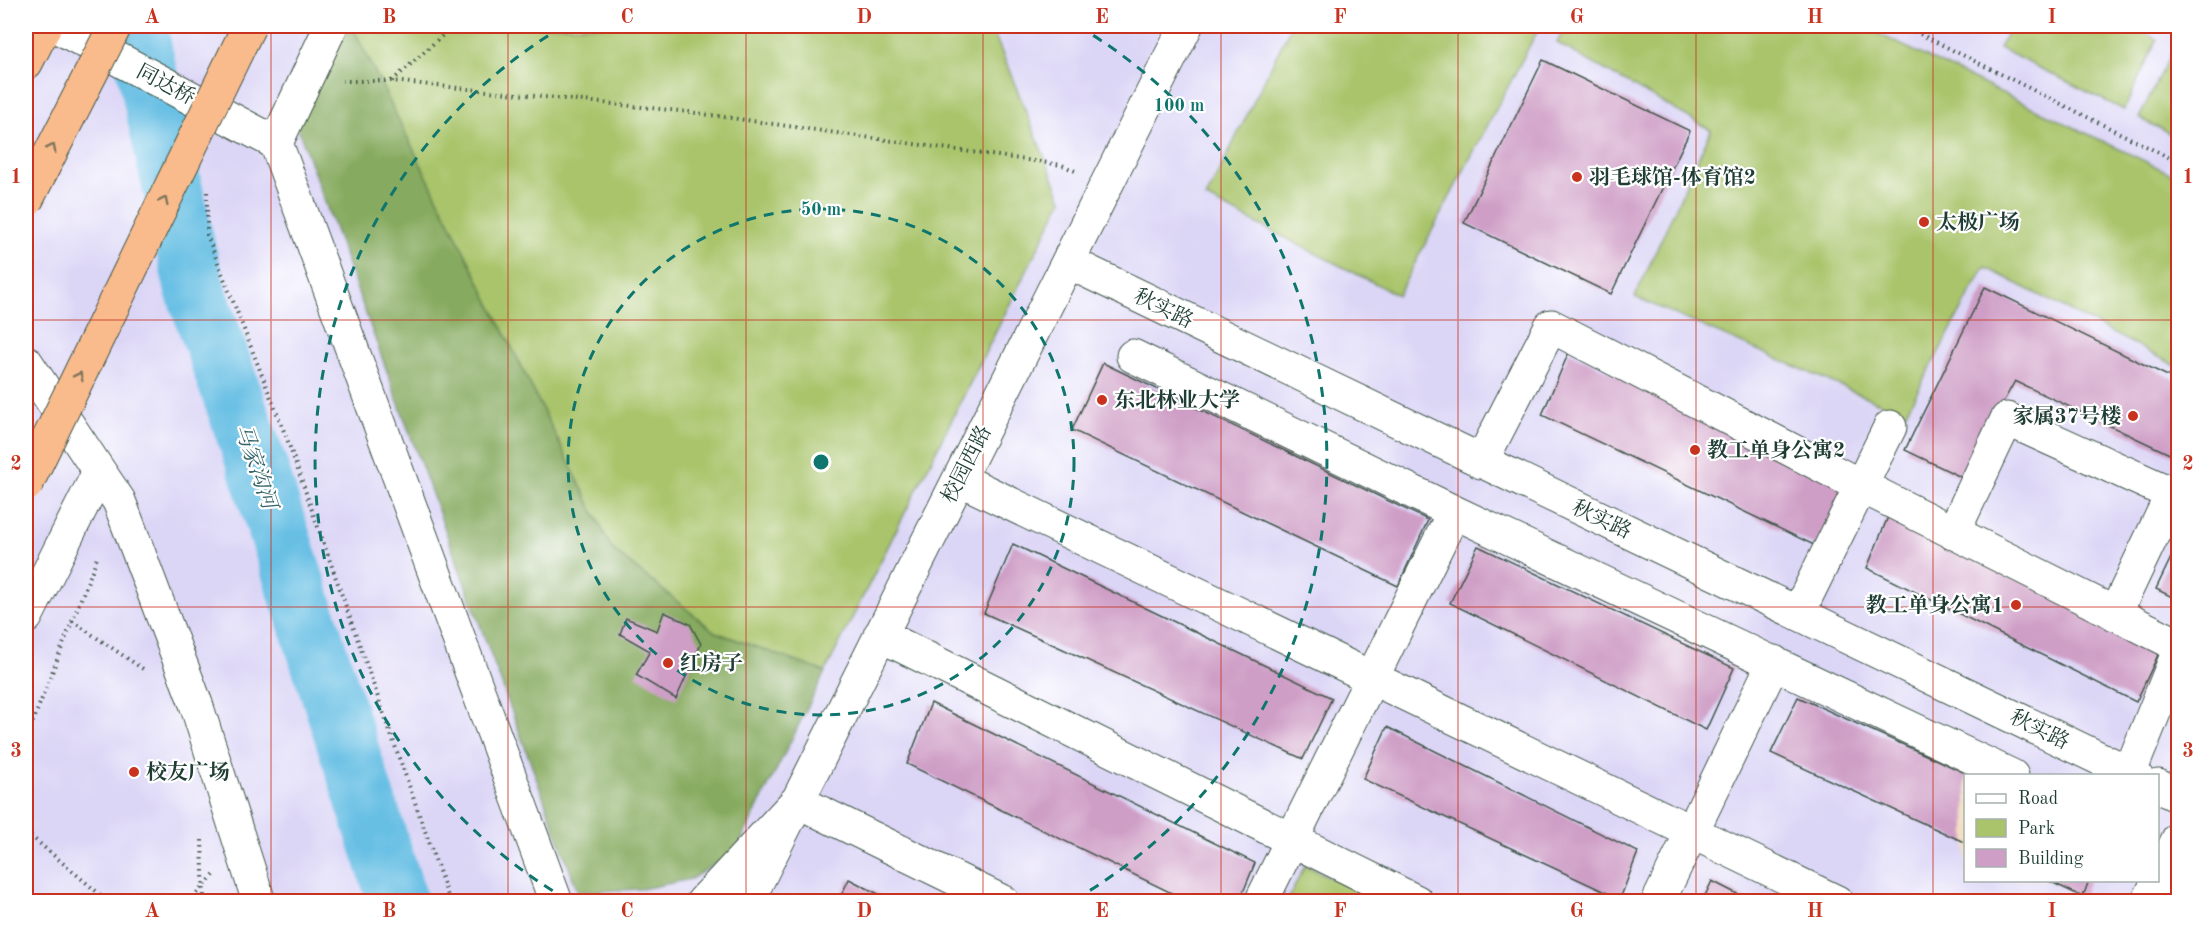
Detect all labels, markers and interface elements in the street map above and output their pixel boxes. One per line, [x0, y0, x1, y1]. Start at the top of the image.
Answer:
text: A [144, 8, 160, 28]
text: B [382, 8, 396, 28]
text: C [620, 8, 634, 28]
text: D [856, 8, 872, 28]
text: E [1095, 8, 1109, 28]
text: F [1333, 8, 1347, 28]
text: G [1570, 8, 1584, 28]
text: H [1807, 8, 1823, 28]
text: I [2048, 8, 2056, 28]
street label: 同达桥 [133, 59, 199, 109]
text: 100 m [1154, 97, 1204, 115]
one-way arrow [45, 144, 56, 155]
place label: 羽毛球馆-体育馆2 [1589, 165, 1756, 189]
text: 1 [10, 168, 22, 188]
text: 1 [2182, 168, 2194, 188]
marker: 羽毛球馆-体育馆2 [1570, 170, 1584, 184]
one-way arrow [157, 196, 168, 207]
text: 50 m [801, 201, 841, 219]
place label: 太极广场 [1936, 211, 2020, 234]
marker: 太极广场 [1917, 215, 1931, 229]
street label: 秋实路 [1130, 284, 1197, 333]
one-way arrow [71, 372, 83, 383]
place label: 东北林业大学 [1114, 389, 1240, 412]
marker: 东北林业大学 [1095, 393, 1109, 407]
place label: 家属37号楼 [2013, 404, 2121, 428]
marker: 家属37号楼 [2126, 409, 2140, 423]
water label: 马家沟河 [230, 421, 283, 516]
street label: 校园西路 [937, 422, 996, 507]
place label: 教工单身公寓2 [1707, 438, 1845, 462]
marker: 教工单身公寓2 [1688, 443, 1702, 457]
centre of rings [811, 452, 831, 472]
text: 2 [10, 455, 22, 475]
text: 2 [2182, 455, 2194, 475]
street label: 秋实路 [1568, 496, 1635, 543]
place label: 教工单身公寓1 [1866, 593, 2004, 617]
marker: 教工单身公寓1 [2009, 598, 2023, 612]
place label: 红房子 [680, 651, 743, 675]
marker: 红房子 [661, 656, 675, 670]
street label: 秋实路 [2006, 705, 2073, 754]
text: 3 [10, 742, 22, 762]
text: 3 [2182, 742, 2194, 762]
place label: 校友广场 [146, 760, 230, 784]
marker: 校友广场 [127, 765, 141, 779]
legend [1964, 774, 2159, 882]
text: Road [2018, 790, 2058, 808]
text: Park [2018, 820, 2055, 838]
text: Building [2018, 850, 2084, 868]
text: A [144, 902, 160, 922]
text: B [382, 902, 396, 922]
text: C [620, 902, 634, 922]
text: D [856, 902, 872, 922]
text: E [1095, 902, 1109, 922]
text: F [1333, 902, 1347, 922]
text: G [1570, 902, 1584, 922]
text: H [1807, 902, 1823, 922]
text: I [2048, 902, 2056, 922]

